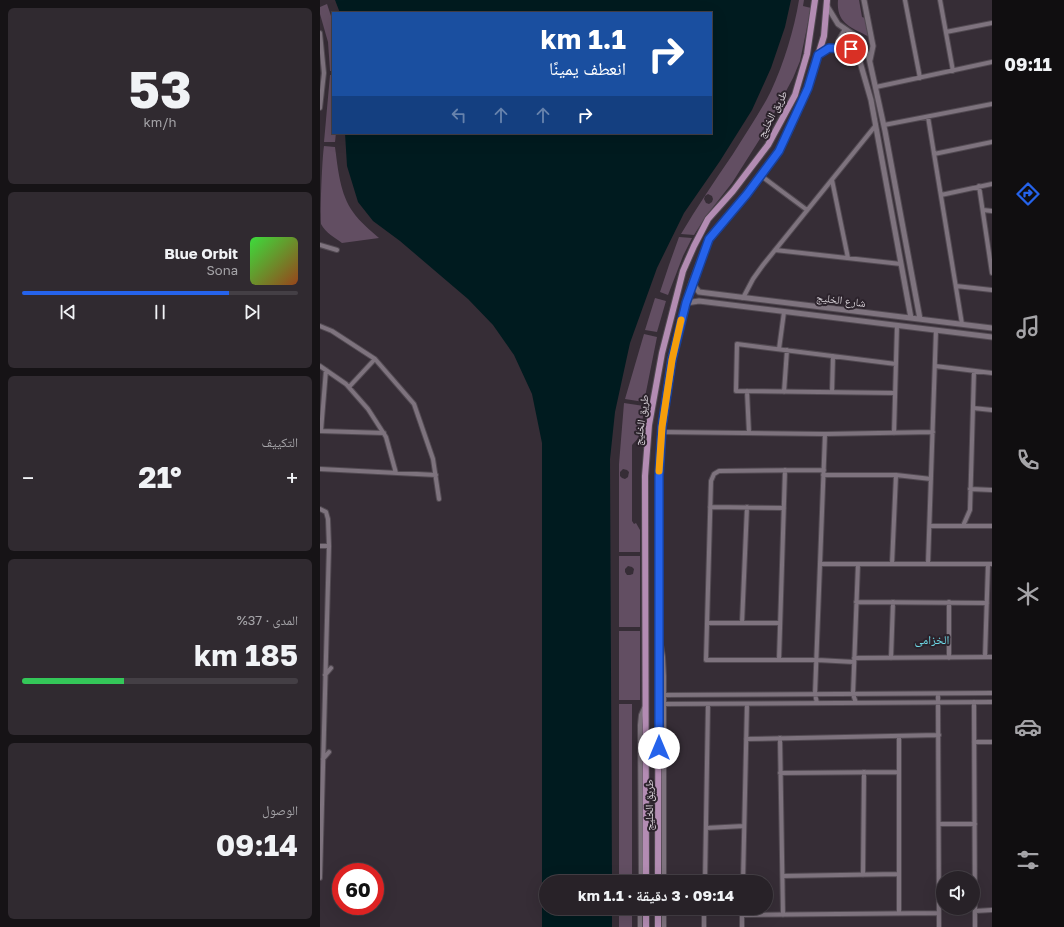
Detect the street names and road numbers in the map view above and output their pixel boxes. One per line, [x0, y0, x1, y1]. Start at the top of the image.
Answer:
street label: طريق الخليج [754, 88, 790, 140]
street label: شارع الخليج [815, 290, 867, 310]
street label: طريق الخليج [630, 394, 652, 446]
street label: طريق الخليج [642, 779, 656, 831]

